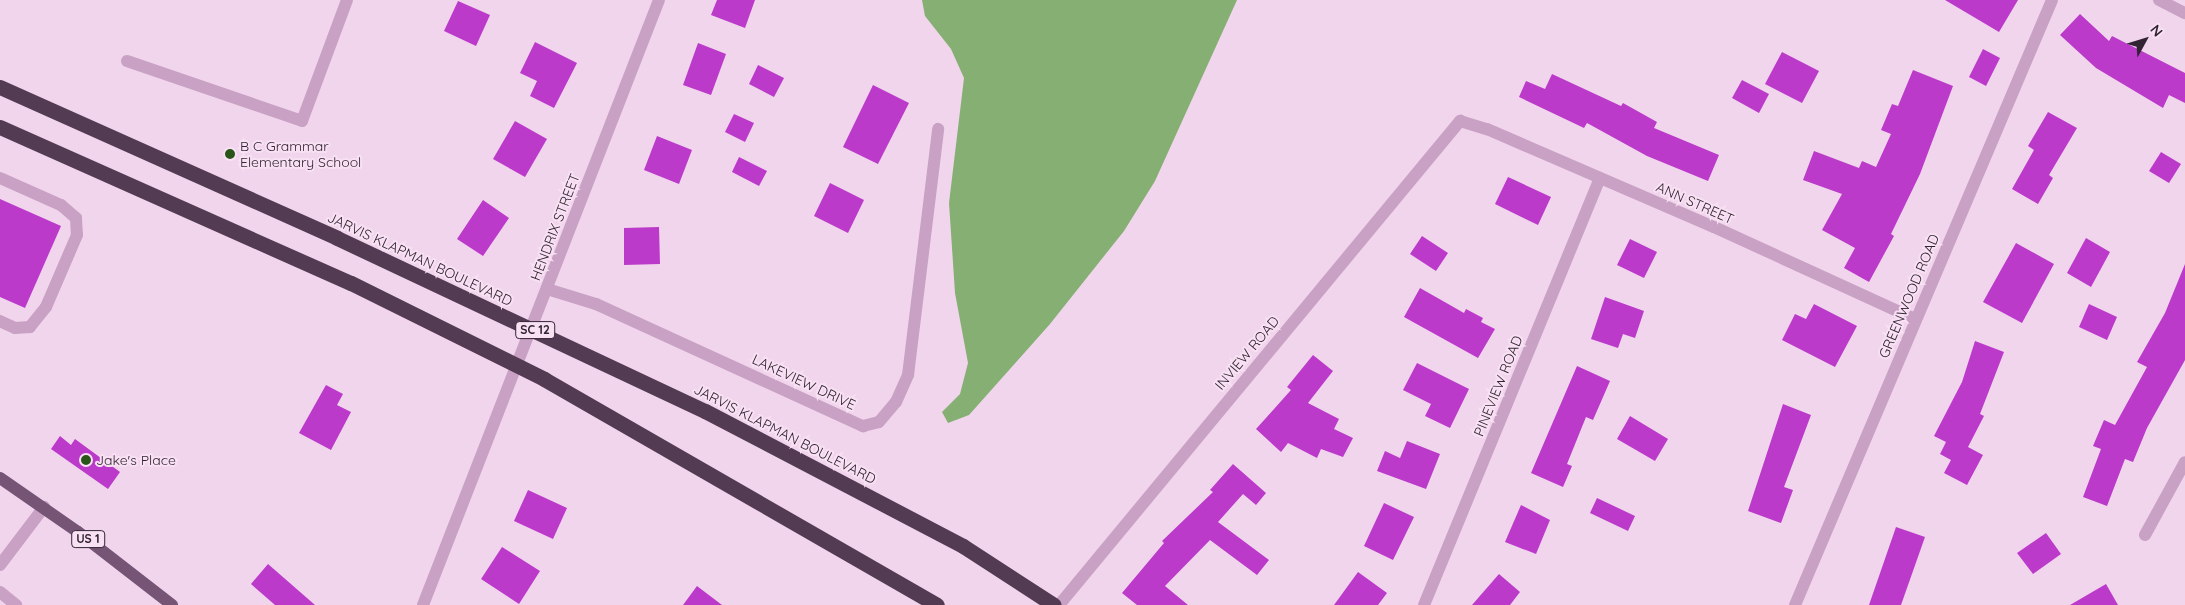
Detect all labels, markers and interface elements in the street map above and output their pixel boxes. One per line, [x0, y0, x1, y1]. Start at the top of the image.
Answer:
north arrow [2120, 15, 2170, 65]
text: N [2146, 21, 2167, 40]
place label: B C Grammar Elementary School [240, 138, 361, 170]
marker: B C Grammar Elementary School [224, 148, 236, 160]
street label: HENDRIX STREET [527, 171, 583, 283]
street label: ANN STREET [1654, 178, 1736, 228]
street label: JARVIS KLAPMAN BOULEVARD [325, 209, 515, 309]
street label: GREENWOOD ROAD [1875, 231, 1943, 361]
street label: INVIEW ROAD [1211, 313, 1283, 393]
road number: SC 12 [515, 320, 555, 340]
street label: PINEVIEW ROAD [1470, 333, 1526, 439]
street label: LAKEVIEW DRIVE [750, 351, 858, 413]
street label: JARVIS KLAPMAN BOULEVARD [691, 381, 879, 487]
place label: Jake's Place [96, 452, 176, 468]
marker: Jake's Place [80, 454, 92, 466]
road number: US 1 [70, 530, 106, 548]

